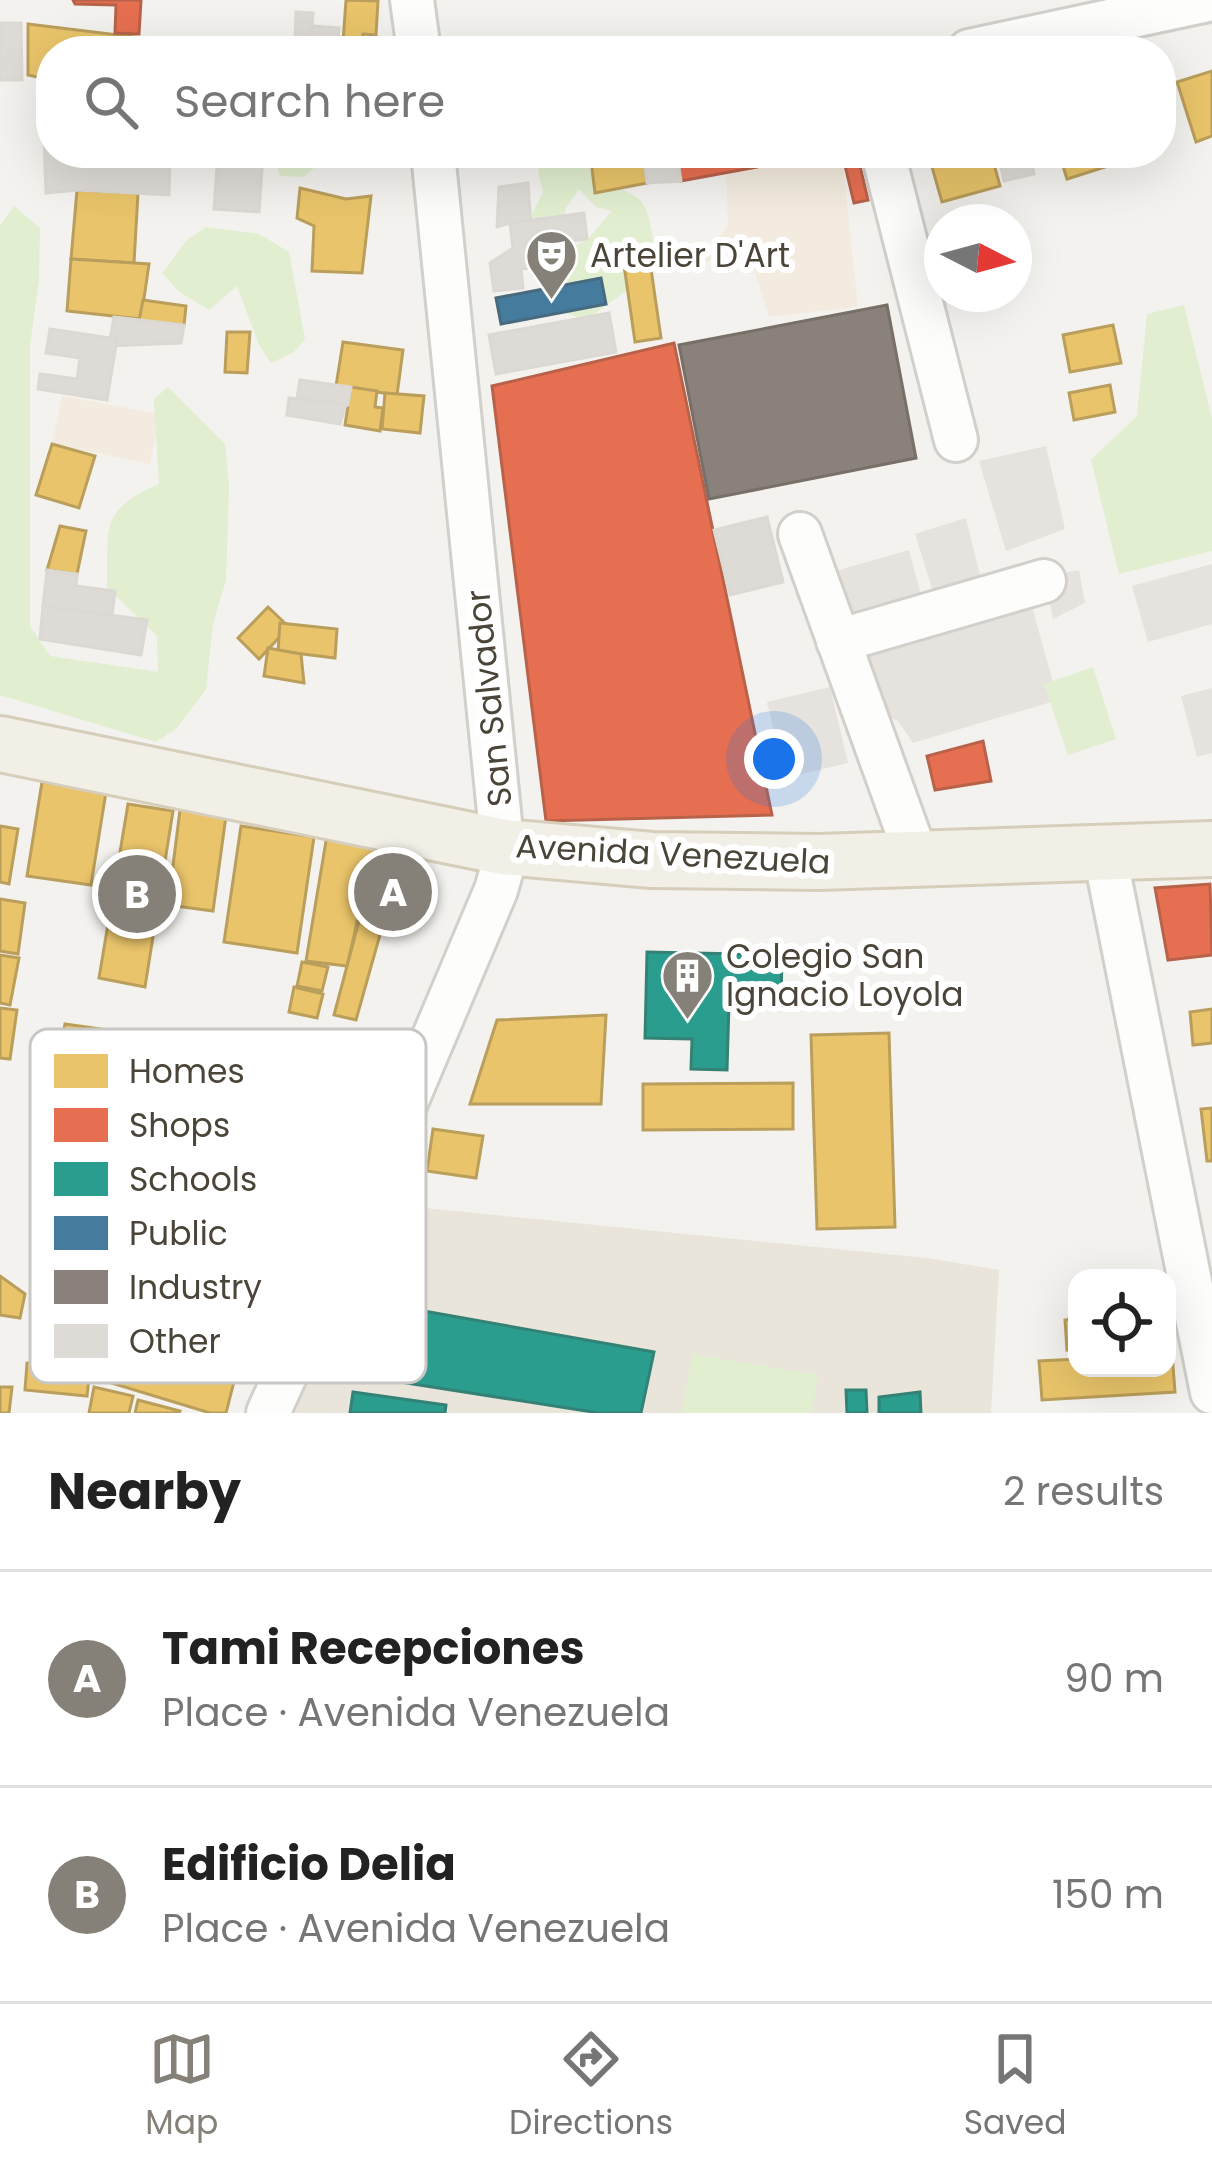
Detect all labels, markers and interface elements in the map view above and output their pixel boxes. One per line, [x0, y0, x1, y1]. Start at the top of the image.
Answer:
search box [36, 36, 1176, 168]
icon: search [78, 69, 144, 135]
text: Search here [174, 70, 445, 133]
north arrow [924, 204, 1032, 312]
theatre icon: Artelier D'Art [523, 227, 579, 301]
place label: Artelier D'Art [590, 232, 790, 279]
street label: San Salvador [454, 587, 524, 809]
your location [744, 729, 804, 789]
street label: Avenida Venezuela [514, 822, 832, 886]
pin: A [354, 847, 432, 937]
pin: B [98, 849, 176, 939]
place label: Colegio San Ignacio Loyola [726, 933, 963, 1018]
building icon: Colegio San Ignacio Loyola [659, 947, 715, 1021]
legend [30, 1029, 426, 1383]
text: Homes [129, 1048, 245, 1095]
text: Shops [129, 1102, 230, 1149]
text: Schools [129, 1156, 257, 1203]
text: Public [129, 1210, 228, 1257]
text: Industry [129, 1264, 262, 1311]
map controls [1068, 1269, 1176, 1377]
button: locate [1068, 1269, 1176, 1377]
text: Other [129, 1318, 221, 1365]
text: Nearby [48, 1455, 241, 1527]
text: 2 results [1003, 1464, 1164, 1519]
text: Tami Recepciones [162, 1617, 585, 1680]
text: A [73, 1651, 101, 1706]
text: 90 m [1064, 1651, 1164, 1706]
text: Place · Avenida Venezuela [162, 1685, 670, 1740]
text: Edificio Delia [162, 1833, 456, 1896]
text: B [74, 1867, 100, 1922]
text: 150 m [1052, 1867, 1164, 1922]
text: Place · Avenida Venezuela [162, 1901, 670, 1956]
tab: Map [145, 2026, 218, 2148]
tab: Directions [509, 2026, 673, 2148]
tab: Saved [964, 2026, 1067, 2148]

